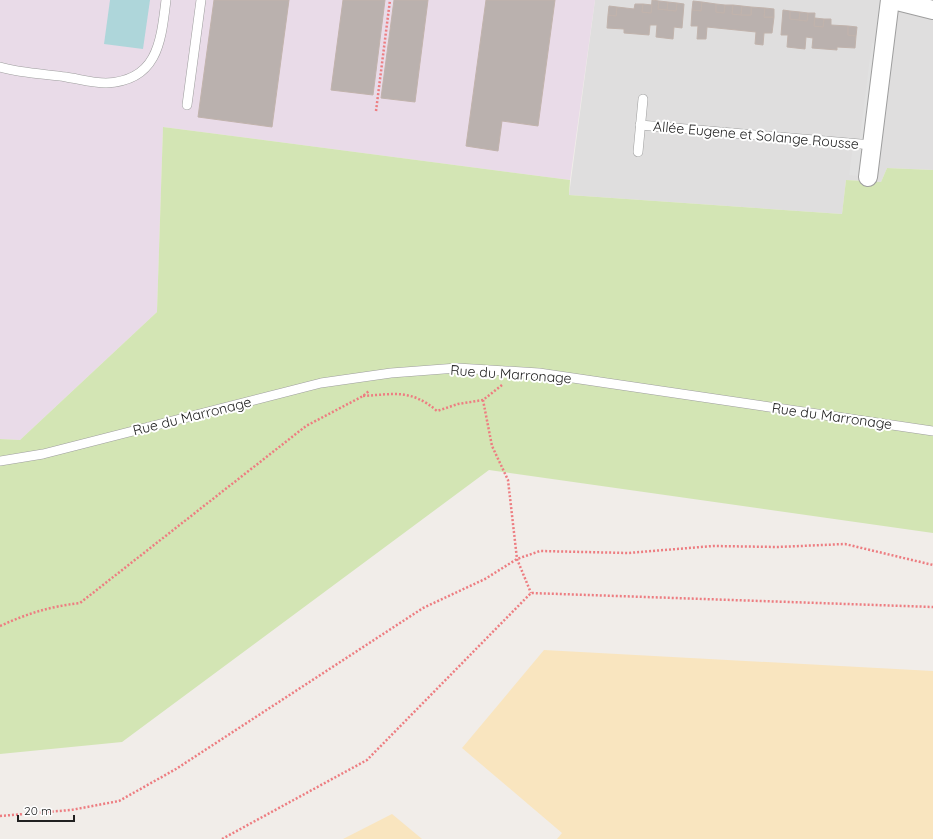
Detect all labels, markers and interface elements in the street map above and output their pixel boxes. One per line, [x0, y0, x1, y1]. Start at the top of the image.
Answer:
street label: Allée Eugene et Solange Rousse [652, 117, 860, 153]
street label: Rue du Marronage [450, 361, 572, 387]
street label: Rue du Marronage [131, 393, 253, 439]
street label: Rue du Marronage [771, 399, 893, 433]
scale bar [18, 797, 74, 823]
text: 20 m [24, 803, 52, 818]

